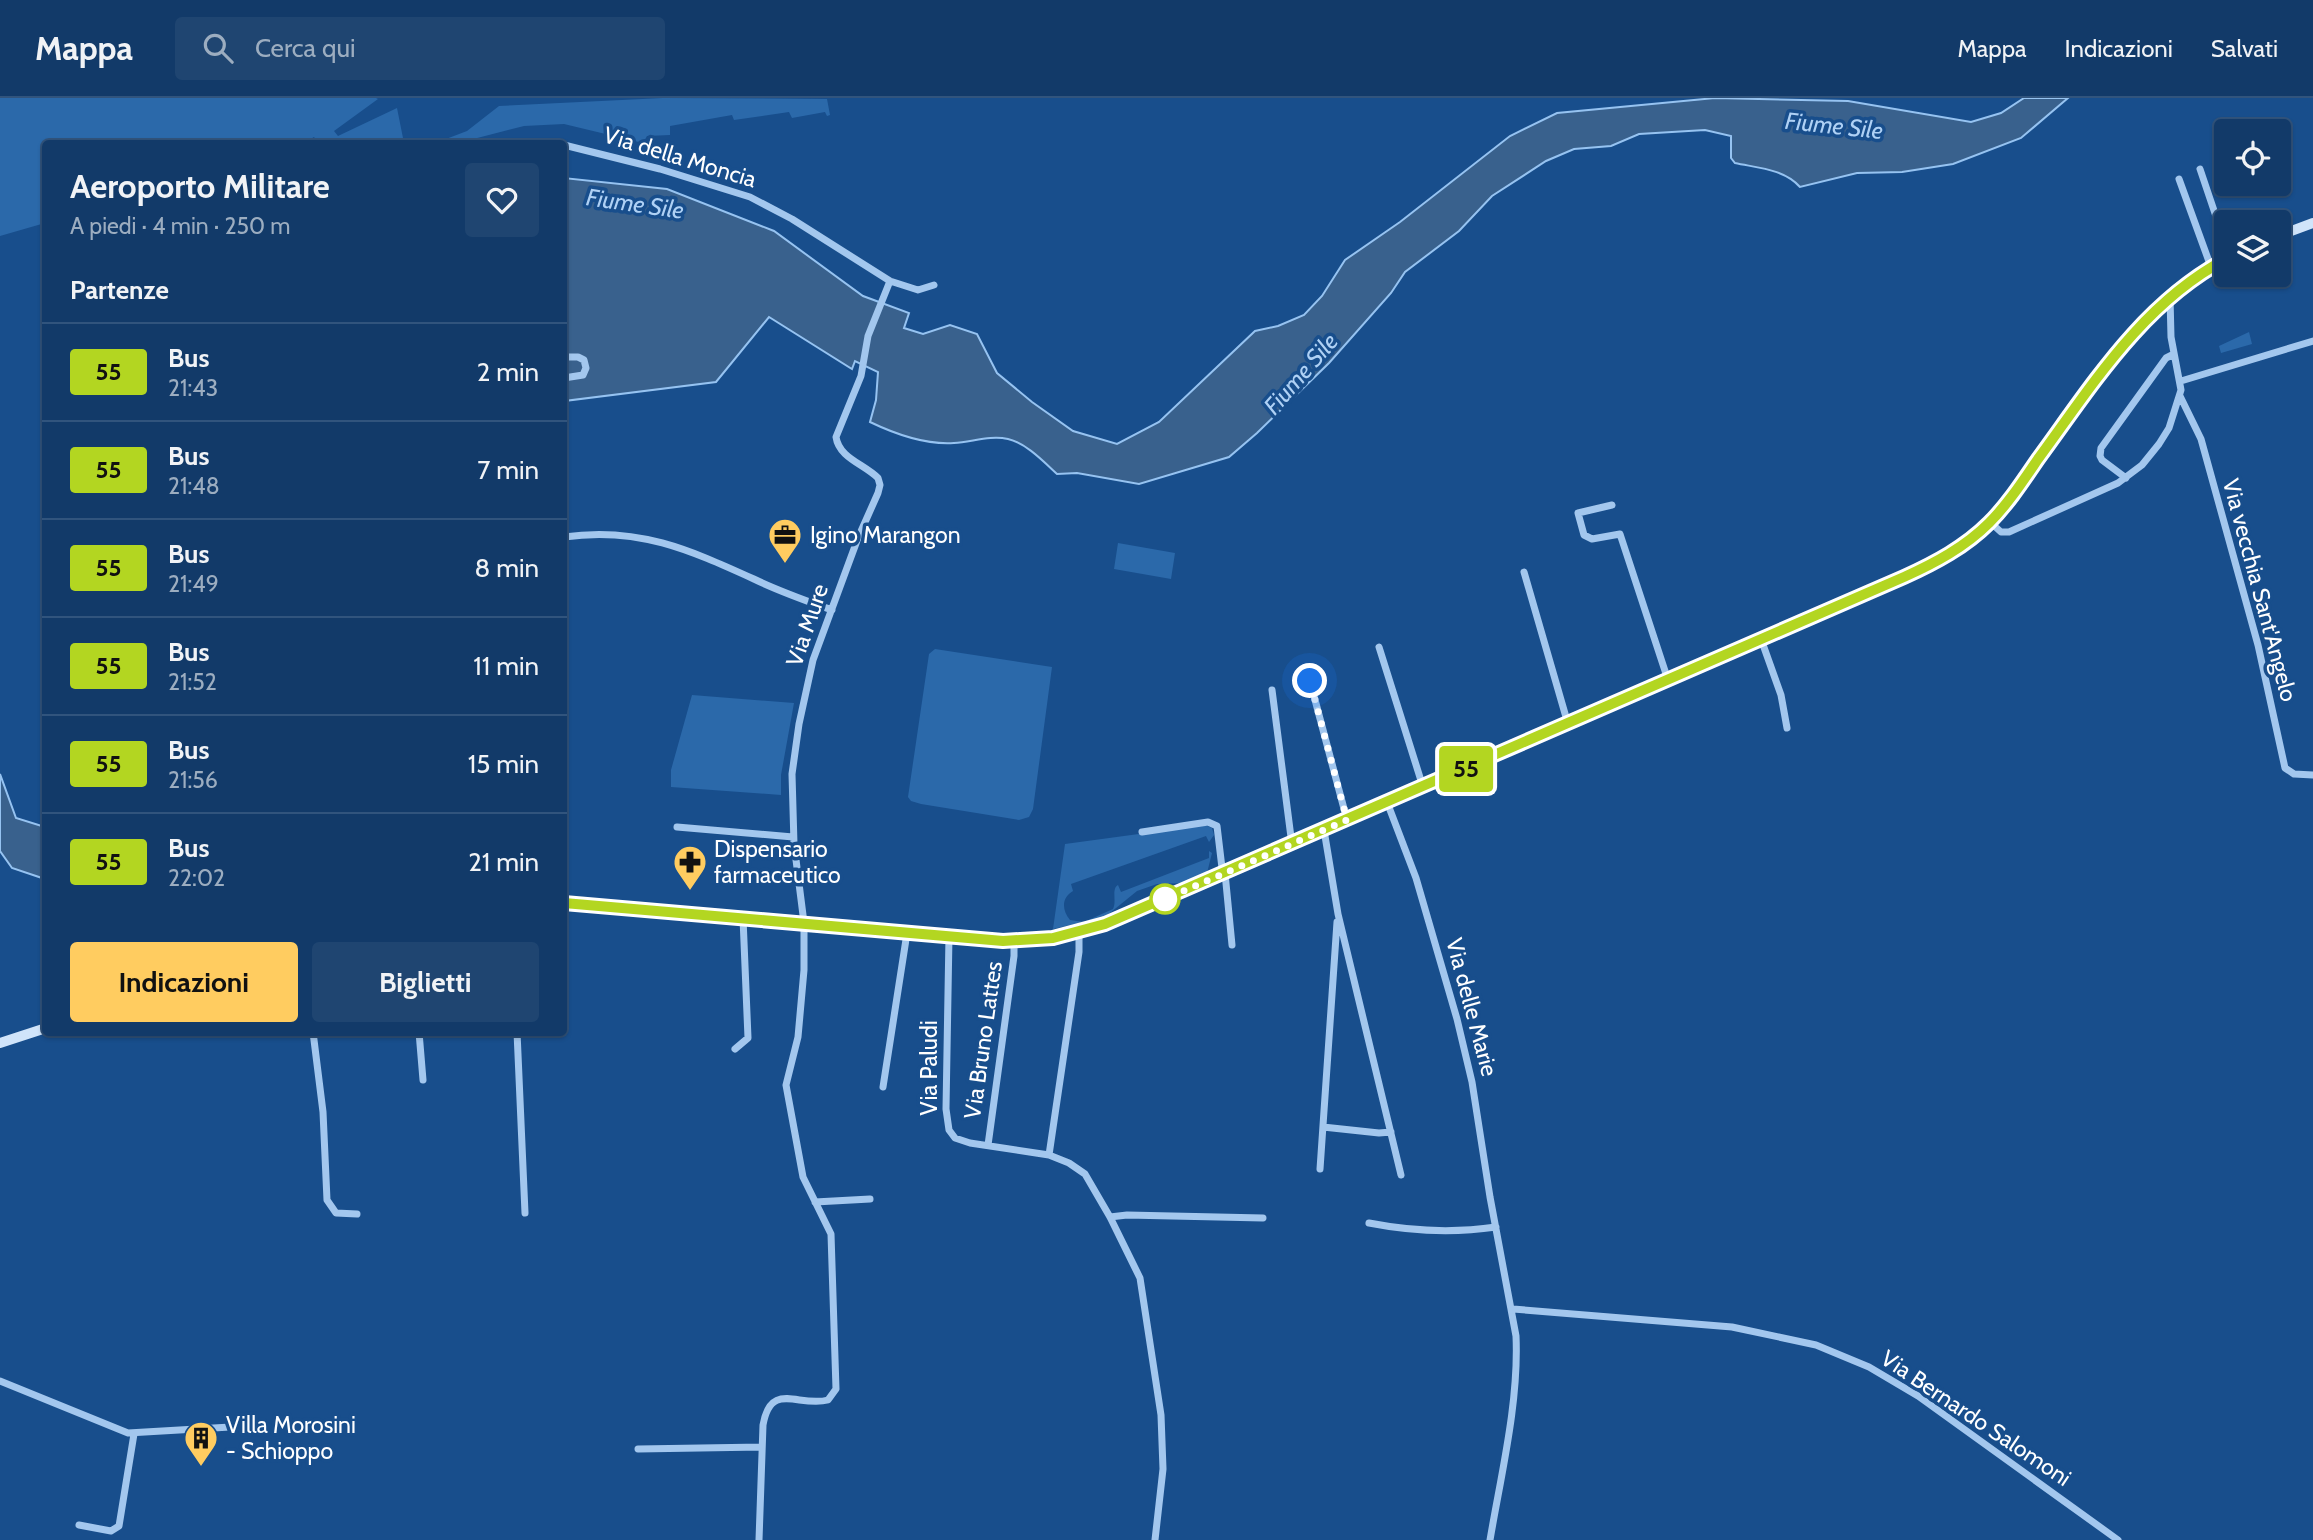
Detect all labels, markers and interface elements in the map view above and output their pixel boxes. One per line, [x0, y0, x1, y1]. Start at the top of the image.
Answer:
search box [175, 17, 665, 80]
text: Mappa [35, 28, 133, 68]
icon: search [199, 29, 237, 67]
text: Cerca qui [255, 32, 356, 64]
text: Mappa [1957, 34, 2027, 63]
text: Indicazioni [2065, 34, 2173, 63]
text: Salvati [2211, 34, 2278, 63]
water label: Fiume Sile [1784, 106, 1884, 145]
map controls [2214, 119, 2291, 287]
button: locate [2214, 119, 2291, 196]
street label: Via della Moncia [600, 121, 760, 193]
button: heart [465, 163, 539, 237]
text: Aeroporto Militare [70, 166, 330, 206]
water label: Fiume Sile [584, 182, 686, 225]
button: layers [2214, 210, 2291, 287]
text: A piedi · 4 min · 250 m [70, 212, 290, 240]
text: Partenze [70, 274, 169, 306]
water label: Fiume Sile [1257, 327, 1344, 420]
text: Bus [168, 342, 209, 374]
text: 2 min [477, 356, 539, 388]
text: 55 [96, 357, 121, 386]
text: 21:43 [168, 374, 218, 402]
text: Bus [168, 440, 209, 472]
text: 7 min [477, 454, 539, 486]
text: 55 [96, 455, 121, 484]
text: 21:48 [168, 472, 220, 500]
street label: Via vecchia Sant'Angelo [2217, 476, 2303, 704]
office icon: Igino Marangon [766, 516, 804, 565]
place label: Igino Marangon [810, 521, 961, 549]
text: Bus [168, 538, 209, 570]
text: 8 min [475, 552, 539, 584]
text: 55 [96, 553, 121, 582]
text: 21:49 [168, 570, 219, 598]
street label: Via Mure [780, 580, 834, 670]
text: Bus [168, 636, 209, 668]
text: 11 min [473, 650, 539, 682]
text: 55 [96, 651, 121, 680]
your location [1292, 663, 1327, 698]
text: 21:52 [168, 668, 217, 696]
text: Bus [168, 734, 209, 766]
line badge: 55 [1434, 746, 1498, 792]
text: 15 min [468, 748, 539, 780]
text: 55 [96, 749, 121, 778]
text: 55 [1453, 754, 1479, 783]
text: 21:56 [168, 766, 218, 794]
text: Bus [168, 832, 209, 864]
place label: Dispensario farmaceutico [714, 835, 841, 889]
pharmacy icon: Dispensario farmaceutico [671, 843, 709, 892]
text: 21 min [468, 846, 539, 878]
text: 55 [96, 847, 121, 876]
text: 22:02 [168, 864, 225, 892]
unlabelled marker [1150, 884, 1180, 914]
street label: Via delle Marie [1440, 935, 1504, 1079]
button: Indicazioni [70, 942, 298, 1022]
button: Biglietti [312, 942, 539, 1022]
street label: Via Bruno Lattes [958, 959, 1008, 1121]
street label: Via Paludi [915, 1020, 943, 1116]
street label: Via Bernardo Salomoni [1876, 1344, 2076, 1492]
place label: Villa Morosini - Schioppo [226, 1411, 356, 1465]
building icon: Villa Morosini - Schioppo [182, 1419, 220, 1468]

